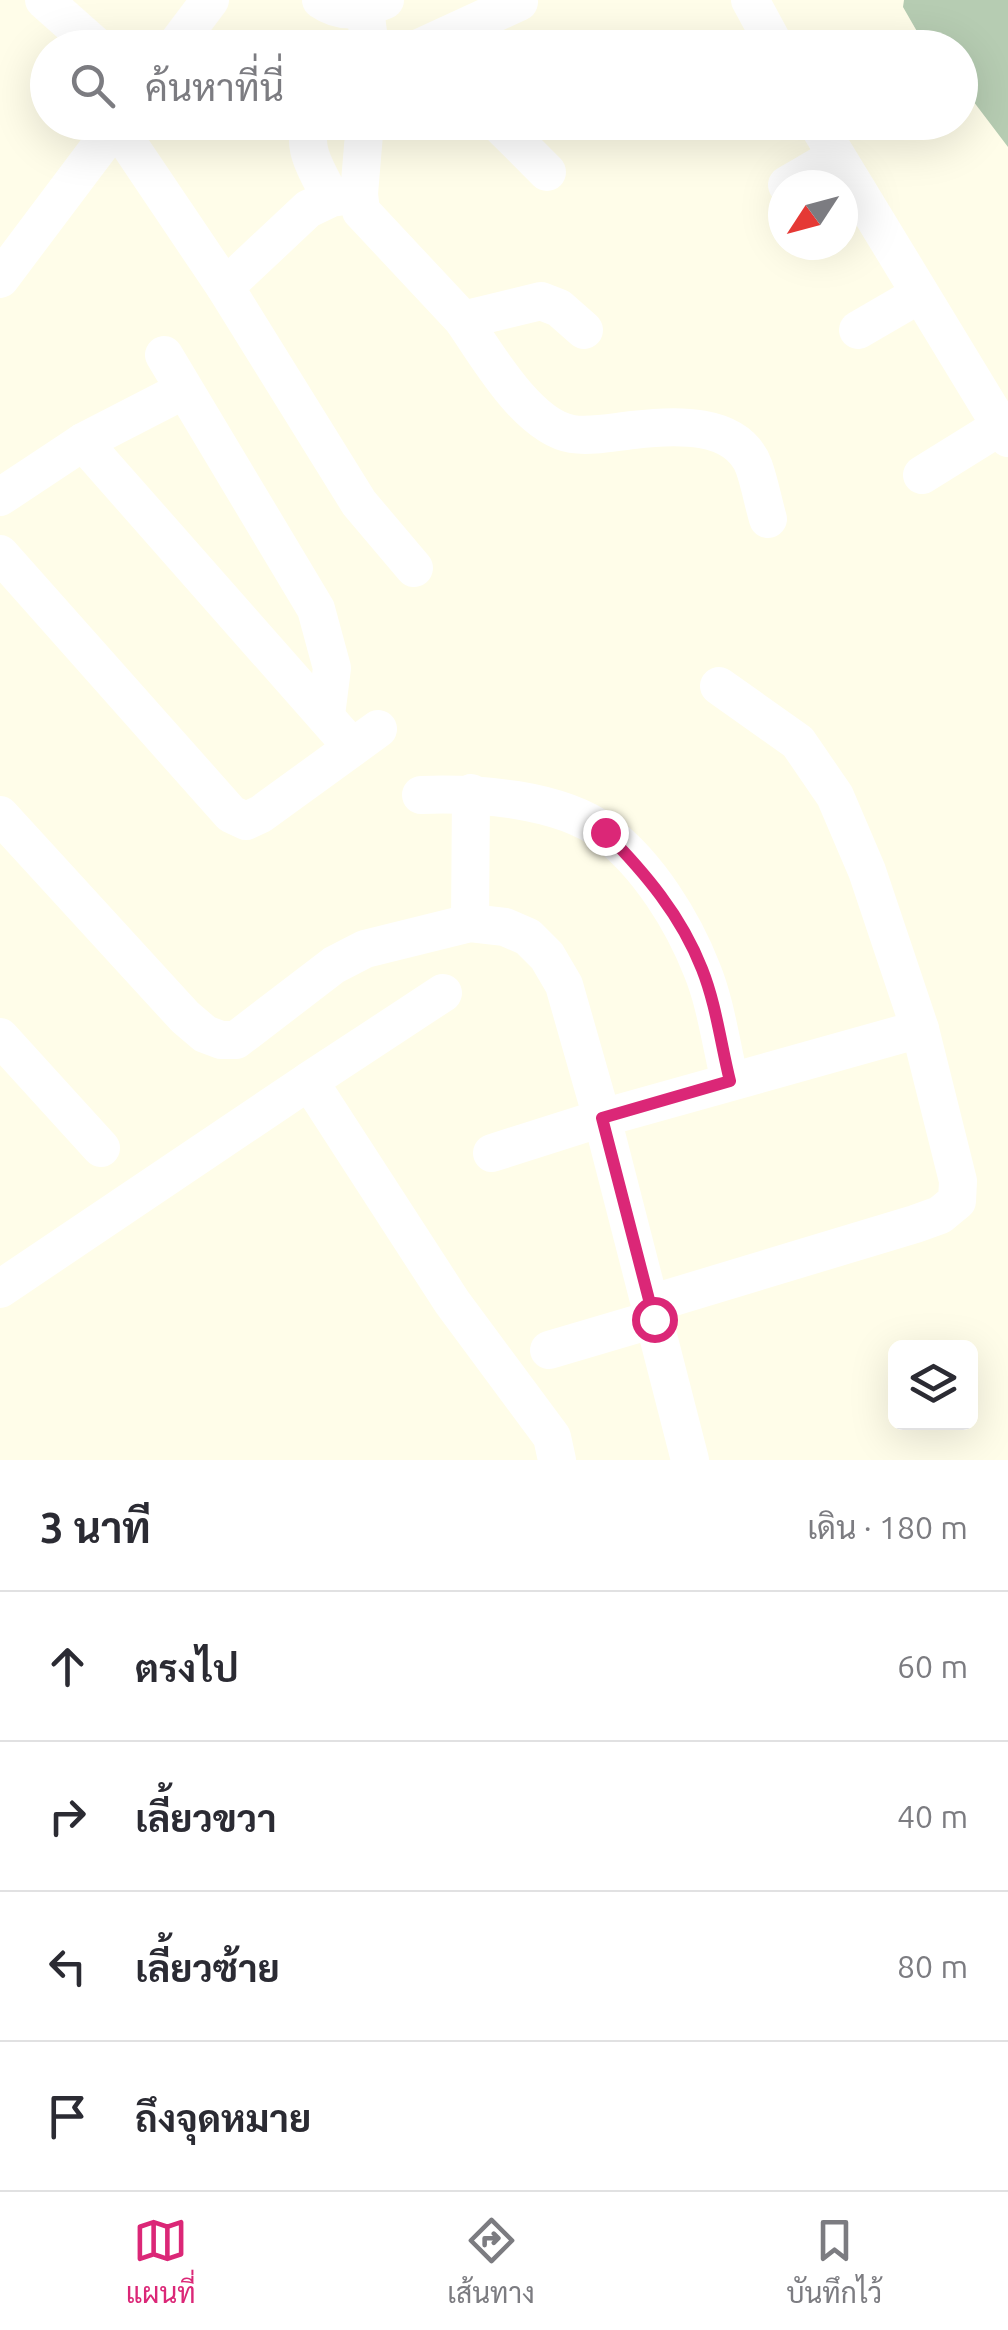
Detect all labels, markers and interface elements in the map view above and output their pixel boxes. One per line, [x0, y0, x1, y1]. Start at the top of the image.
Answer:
search box [30, 30, 978, 140]
icon: search [65, 58, 120, 113]
text: ค้นหาที่นี่ [145, 66, 284, 108]
north arrow [768, 170, 858, 260]
route end [583, 810, 629, 856]
route start [632, 1297, 678, 1343]
map controls [888, 1340, 978, 1430]
button: layers [888, 1340, 978, 1430]
text: 3 นาที [40, 1504, 151, 1551]
text: เดิน · 180 m [807, 1509, 968, 1545]
icon: ahead [40, 1639, 95, 1694]
text: ตรงไป [135, 1647, 239, 1689]
text: 60 m [897, 1648, 968, 1684]
icon: right [40, 1789, 95, 1844]
text: เลี้ยวขวา [135, 1797, 277, 1839]
text: 40 m [897, 1798, 968, 1834]
icon: left [40, 1939, 95, 1994]
text: เลี้ยวซ้าย [135, 1947, 280, 1989]
text: 80 m [897, 1948, 968, 1984]
icon: arrive [40, 2089, 95, 2144]
text: ถึงจุดหมาย [135, 2097, 311, 2139]
tab: แผนที่ [126, 2213, 196, 2309]
tab: เส้นทาง [447, 2213, 535, 2309]
tab: บันทึกไว้ [786, 2213, 882, 2309]

